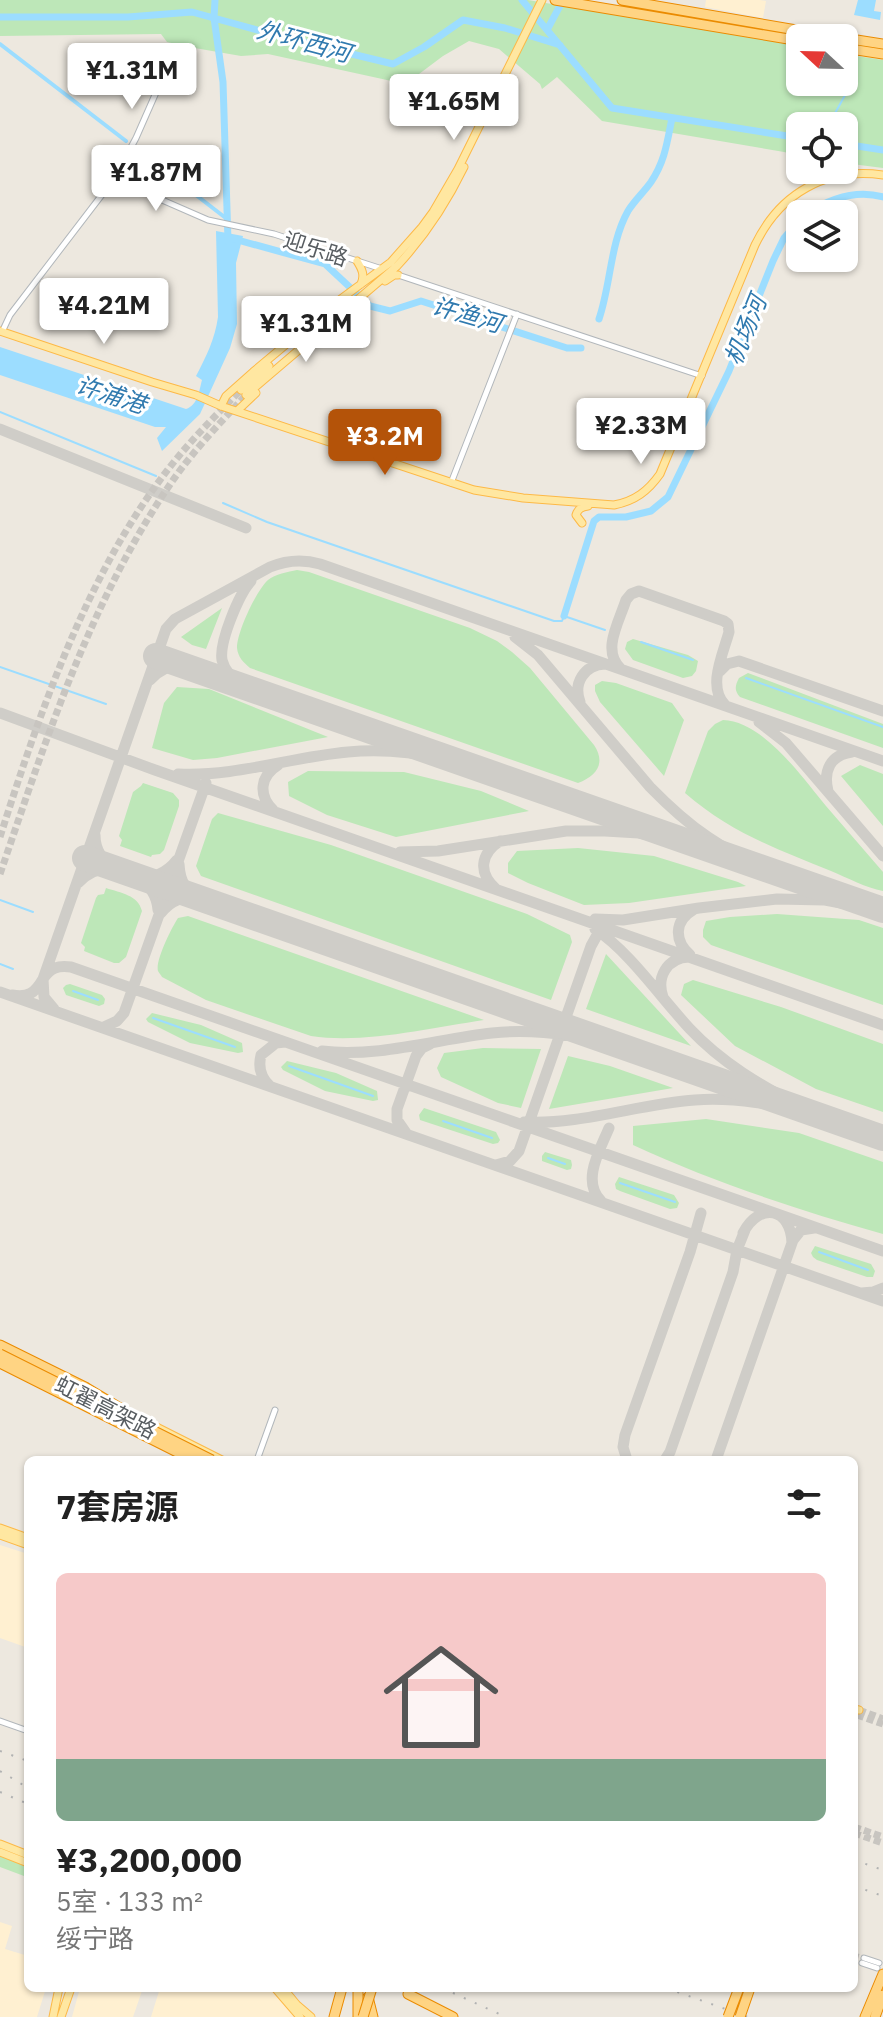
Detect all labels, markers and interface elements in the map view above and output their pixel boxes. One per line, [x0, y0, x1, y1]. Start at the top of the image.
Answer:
water label: 外环西河 [253, 13, 358, 70]
north arrow [786, 24, 858, 96]
map controls [786, 24, 858, 272]
pin: ¥1.31M [67, 43, 197, 111]
text: ¥1.31M [85, 52, 179, 86]
pin: ¥1.65M [389, 74, 519, 142]
text: ¥1.65M [407, 83, 501, 117]
button: locate [786, 112, 858, 184]
pin: ¥1.87M [91, 145, 221, 213]
text: ¥1.87M [109, 154, 203, 188]
button: layers [786, 200, 858, 272]
street label: 迎乐路 [280, 224, 352, 272]
pin: ¥4.21M [39, 278, 169, 346]
text: ¥4.21M [57, 287, 151, 321]
water label: 机场河 [717, 287, 775, 369]
water label: 许渔河 [428, 289, 510, 340]
pin: ¥1.31M [241, 296, 371, 364]
text: ¥1.31M [259, 305, 353, 339]
water label: 许浦港 [72, 368, 153, 421]
pin: ¥2.33M [576, 398, 706, 466]
text: ¥2.33M [594, 407, 688, 441]
pin: ¥3.2M [329, 409, 441, 477]
text: ¥3.2M [346, 418, 424, 452]
street label: 虹翟高架路 [50, 1369, 162, 1445]
icon: filters [782, 1482, 826, 1526]
text: 7套房源 [56, 1484, 178, 1528]
icon: home [369, 1625, 513, 1769]
text: ¥3,200,000 [56, 1837, 242, 1881]
text: 5室 · 133 m² [56, 1884, 203, 1918]
text: 绥宁路 [56, 1921, 134, 1955]

